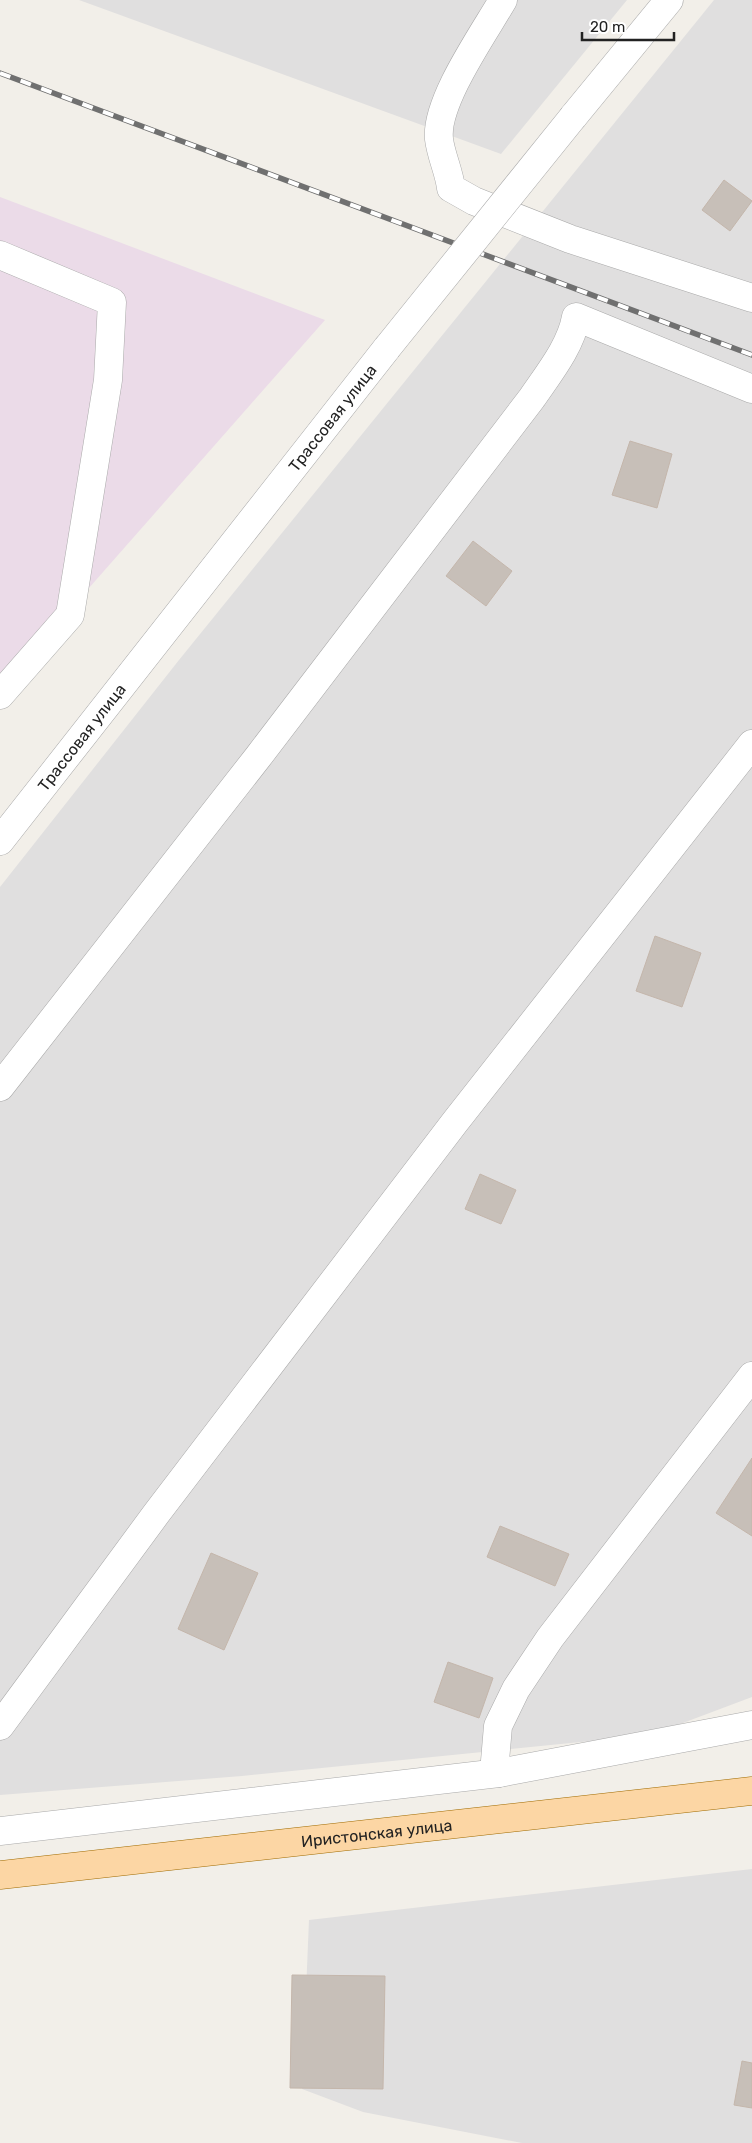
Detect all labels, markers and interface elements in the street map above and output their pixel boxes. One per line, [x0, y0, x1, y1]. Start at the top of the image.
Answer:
scale bar [582, 10, 674, 42]
text: 20 m [590, 18, 625, 36]
street label: Трассовая улица [285, 361, 381, 476]
street label: Трассовая улица [34, 680, 130, 795]
street label: Иристонская улица [300, 1816, 453, 1851]

